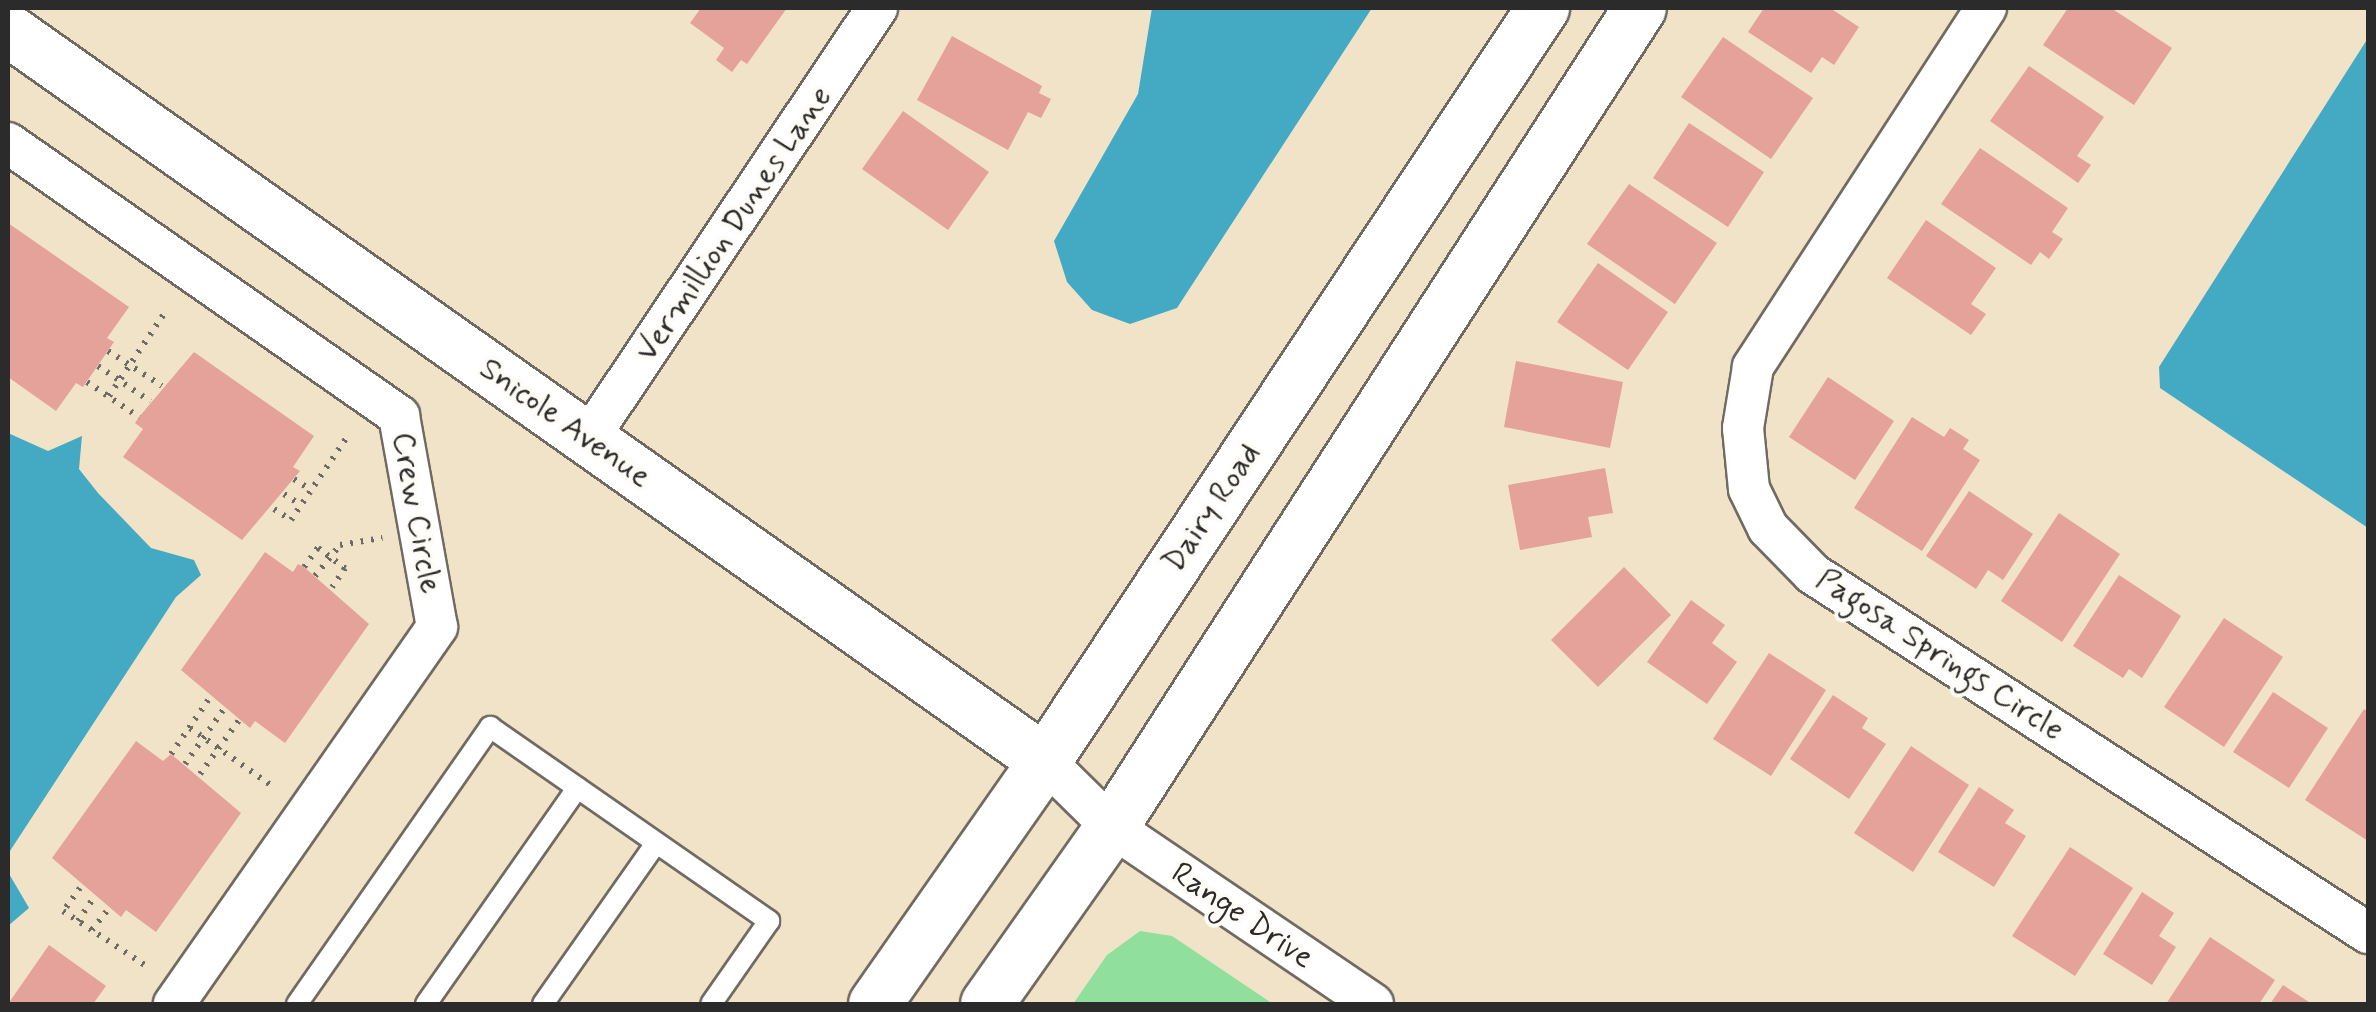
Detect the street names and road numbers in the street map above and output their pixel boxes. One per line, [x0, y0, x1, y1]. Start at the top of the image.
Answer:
street label: Vermillion Dunes Lane [630, 83, 838, 365]
street label: Snicole Avenue [472, 350, 658, 496]
street label: Crew Circle [383, 429, 449, 597]
street label: Dairy Road [1155, 436, 1269, 580]
street label: Pagosa Springs Circle [1809, 560, 2071, 750]
street label: Range Drive [1164, 855, 1320, 977]

